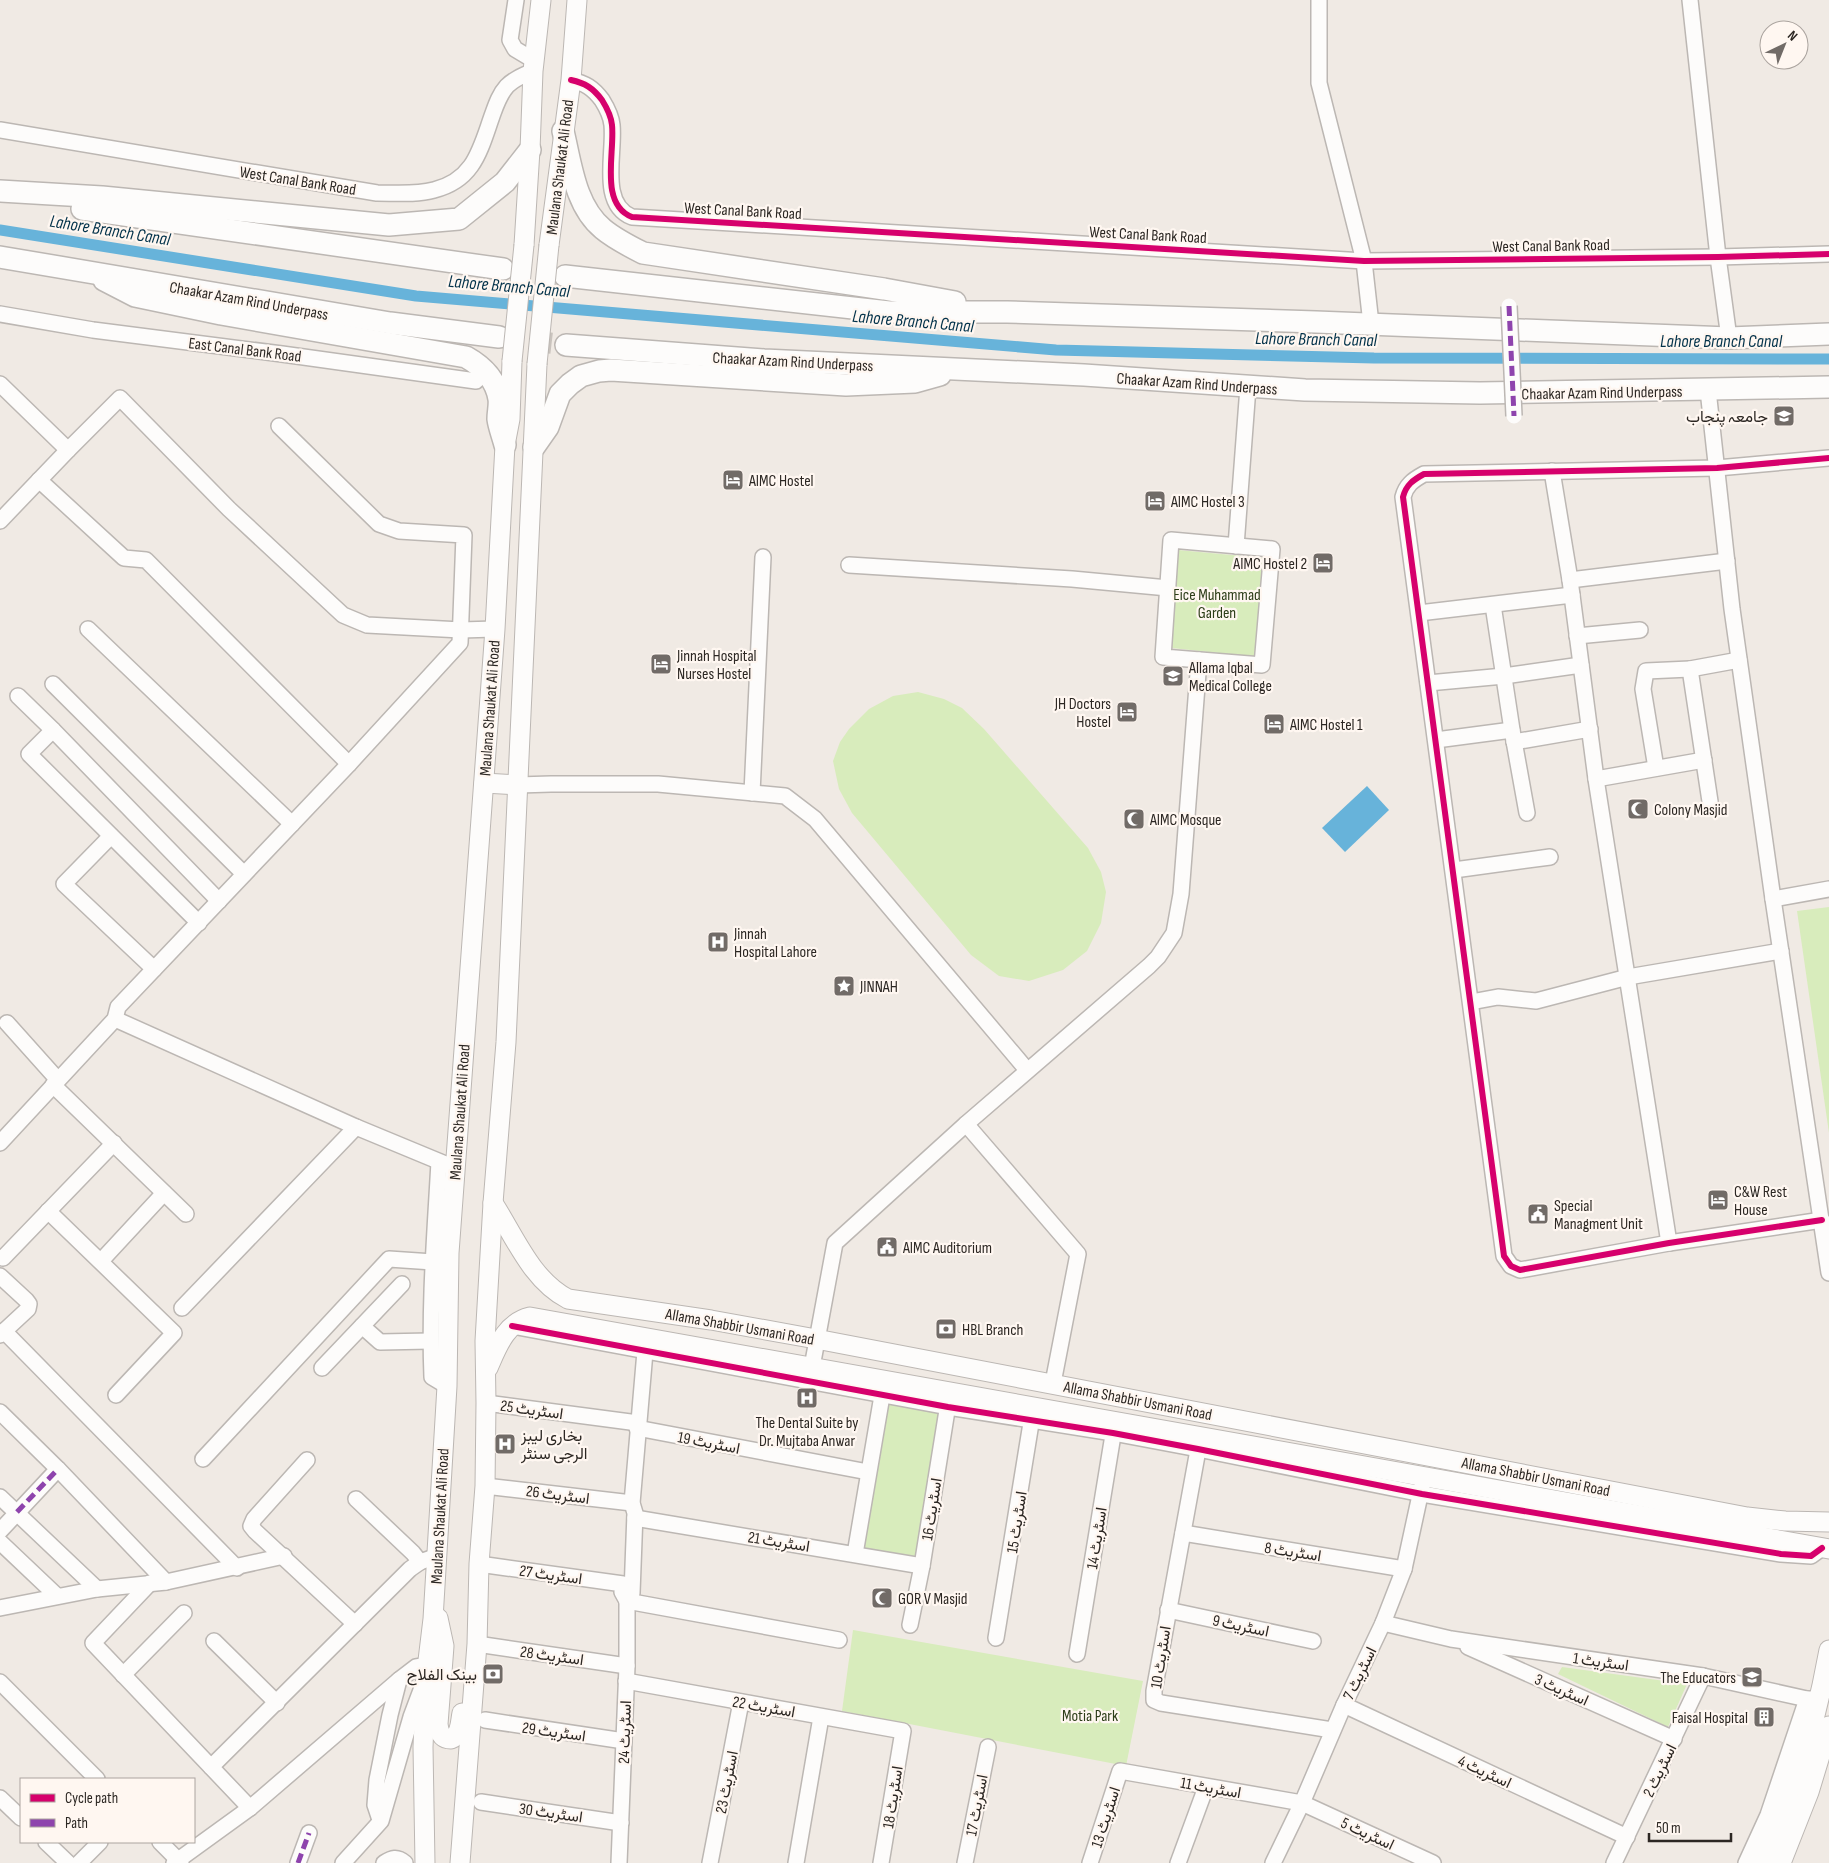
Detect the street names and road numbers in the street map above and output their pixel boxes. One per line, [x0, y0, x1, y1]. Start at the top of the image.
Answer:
street label: Maulana Shaukat Ali Road [543, 99, 578, 236]
street label: West Canal Bank Road [238, 163, 357, 200]
street label: West Canal Bank Road [684, 199, 802, 224]
street label: West Canal Bank Road [1089, 223, 1207, 248]
street label: West Canal Bank Road [1492, 236, 1610, 257]
street label: Chaakar Azam Rind Underpass [168, 278, 330, 325]
street label: East Canal Bank Road [187, 334, 302, 367]
street label: Chaakar Azam Rind Underpass [712, 349, 874, 376]
street label: Chaakar Azam Rind Underpass [1116, 369, 1278, 400]
street label: Chaakar Azam Rind Underpass [1521, 383, 1683, 404]
street label: Maulana Shaukat Ali Road [476, 640, 505, 777]
street label: Maulana Shaukat Ali Road [446, 1044, 475, 1181]
street label: Allama Shabbir Usmani Road [663, 1305, 816, 1350]
street label: Allama Shabbir Usmani Road [1061, 1378, 1213, 1425]
street label: اسٹریٹ 25 [499, 1397, 564, 1424]
street label: اسٹریٹ 19 [676, 1428, 741, 1459]
street label: Maulana Shaukat Ali Road [427, 1448, 454, 1584]
street label: Allama Shabbir Usmani Road [1459, 1454, 1611, 1501]
street label: اسٹریٹ 16 [918, 1477, 947, 1542]
street label: اسٹریٹ 26 [525, 1482, 591, 1509]
street label: اسٹریٹ 15 [1003, 1490, 1032, 1555]
street label: اسٹریٹ 14 [1083, 1506, 1112, 1571]
street label: اسٹریٹ 21 [746, 1528, 811, 1557]
street label: اسٹریٹ 8 [1263, 1539, 1323, 1566]
street label: اسٹریٹ 27 [518, 1562, 583, 1589]
street label: اسٹریٹ 9 [1211, 1611, 1271, 1642]
street label: اسٹریٹ 10 [1147, 1625, 1176, 1690]
street label: اسٹریٹ 28 [519, 1643, 585, 1670]
street label: اسٹریٹ 7 [1339, 1644, 1381, 1703]
street label: اسٹریٹ 1 [1572, 1649, 1630, 1676]
street label: اسٹریٹ 3 [1531, 1670, 1591, 1711]
street label: اسٹریٹ 22 [731, 1693, 797, 1722]
street label: اسٹریٹ 24 [615, 1700, 636, 1764]
street label: اسٹریٹ 29 [521, 1719, 587, 1746]
street label: اسٹریٹ 2 [1639, 1741, 1681, 1800]
street label: اسٹریٹ 23 [712, 1749, 743, 1815]
street label: اسٹریٹ 4 [1455, 1752, 1514, 1793]
street label: اسٹریٹ 18 [879, 1765, 908, 1830]
street label: اسٹریٹ 17 [962, 1773, 993, 1838]
street label: اسٹریٹ 11 [1179, 1774, 1243, 1803]
street label: اسٹریٹ 13 [1088, 1785, 1125, 1850]
street label: اسٹریٹ 30 [518, 1800, 584, 1827]
street label: اسٹریٹ 5 [1338, 1814, 1397, 1855]

